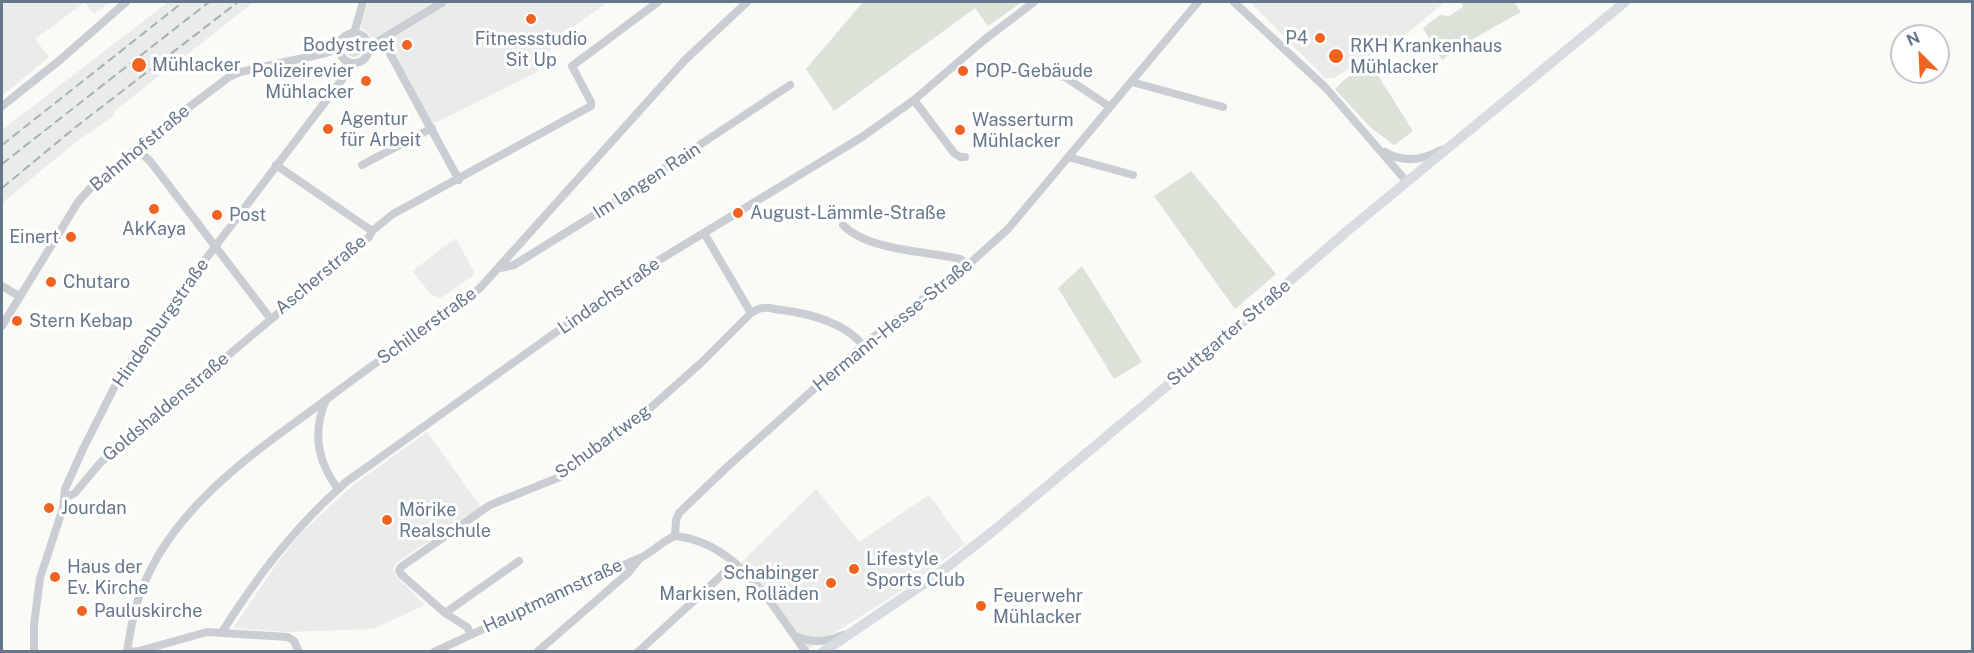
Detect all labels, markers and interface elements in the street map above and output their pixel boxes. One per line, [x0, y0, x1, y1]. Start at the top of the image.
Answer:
marker: Fitnessstudio Sit Up [524, 12, 538, 26]
north arrow [1890, 24, 1950, 84]
place label: P4 [1285, 27, 1308, 49]
place label: Fitnessstudio Sit Up [475, 28, 587, 70]
text: N [1904, 28, 1923, 50]
marker: P4 [1313, 31, 1327, 45]
place label: Bodystreet [303, 34, 395, 56]
place label: RKH Krankenhaus Mühlacker [1350, 35, 1502, 78]
marker: Bodystreet [400, 38, 414, 52]
marker: RKH Krankenhaus Mühlacker [1327, 47, 1345, 65]
place label: Mühlacker [152, 54, 241, 76]
marker: Mühlacker [130, 56, 148, 74]
place label: Polizeirevier Mühlacker [252, 60, 354, 103]
place label: POP-Gebäude [975, 60, 1093, 82]
marker: POP-Gebäude [956, 64, 970, 78]
marker: Polizeirevier Mühlacker [359, 74, 373, 88]
street label: Bahnhofstraße [86, 100, 194, 196]
place label: Agentur für Arbeit [340, 108, 421, 150]
place label: Wasserturm Mühlacker [972, 109, 1073, 152]
marker: Agentur für Arbeit [321, 122, 335, 136]
marker: Wasserturm Mühlacker [953, 123, 967, 137]
street label: Im langen Rain [589, 138, 705, 224]
marker: AkKaya [147, 202, 161, 216]
place label: August-Lämmle-Straße [750, 202, 946, 224]
place label: Post [229, 204, 266, 226]
marker: August-Lämmle-Straße [731, 206, 745, 220]
marker: Post [210, 208, 224, 222]
place label: AkKaya [122, 218, 186, 240]
place label: Einert [9, 226, 59, 248]
marker: Einert [64, 230, 78, 244]
street label: Ascherstraße [271, 231, 371, 319]
street label: Lindachstraße [554, 253, 664, 339]
street label: Hindenburgstraße [108, 254, 214, 392]
street label: Hermann-Hesse-Straße [809, 254, 977, 396]
place label: Chutaro [63, 271, 130, 293]
marker: Chutaro [44, 275, 58, 289]
street label: Stuttgarter Straße [1163, 275, 1295, 391]
street label: Schillerstraße [373, 283, 481, 369]
place label: Stern Kebap [29, 310, 133, 332]
marker: Stern Kebap [10, 314, 24, 328]
street label: Goldshaldenstraße [98, 348, 234, 466]
street label: Schubartweg [551, 400, 655, 484]
place label: Jourdan [61, 497, 127, 519]
place label: Mörike Realschule [399, 499, 491, 542]
marker: Jourdan [42, 501, 56, 515]
marker: Mörike Realschule [380, 513, 394, 527]
place label: Lifestyle Sports Club [866, 548, 965, 590]
street label: Hauptmannstraße [480, 554, 626, 638]
place label: Haus der Ev. Kirche [67, 556, 148, 598]
place label: Schabinger Markisen, Rolläden [659, 562, 819, 604]
marker: Lifestyle Sports Club [847, 562, 861, 576]
marker: Haus der Ev. Kirche [48, 570, 62, 584]
marker: Schabinger Markisen, Rolläden [824, 576, 838, 590]
place label: Feuerwehr Mühlacker [993, 585, 1083, 628]
marker: Feuerwehr Mühlacker [974, 599, 988, 613]
place label: Pauluskirche [94, 600, 202, 622]
marker: Pauluskirche [75, 604, 89, 618]

